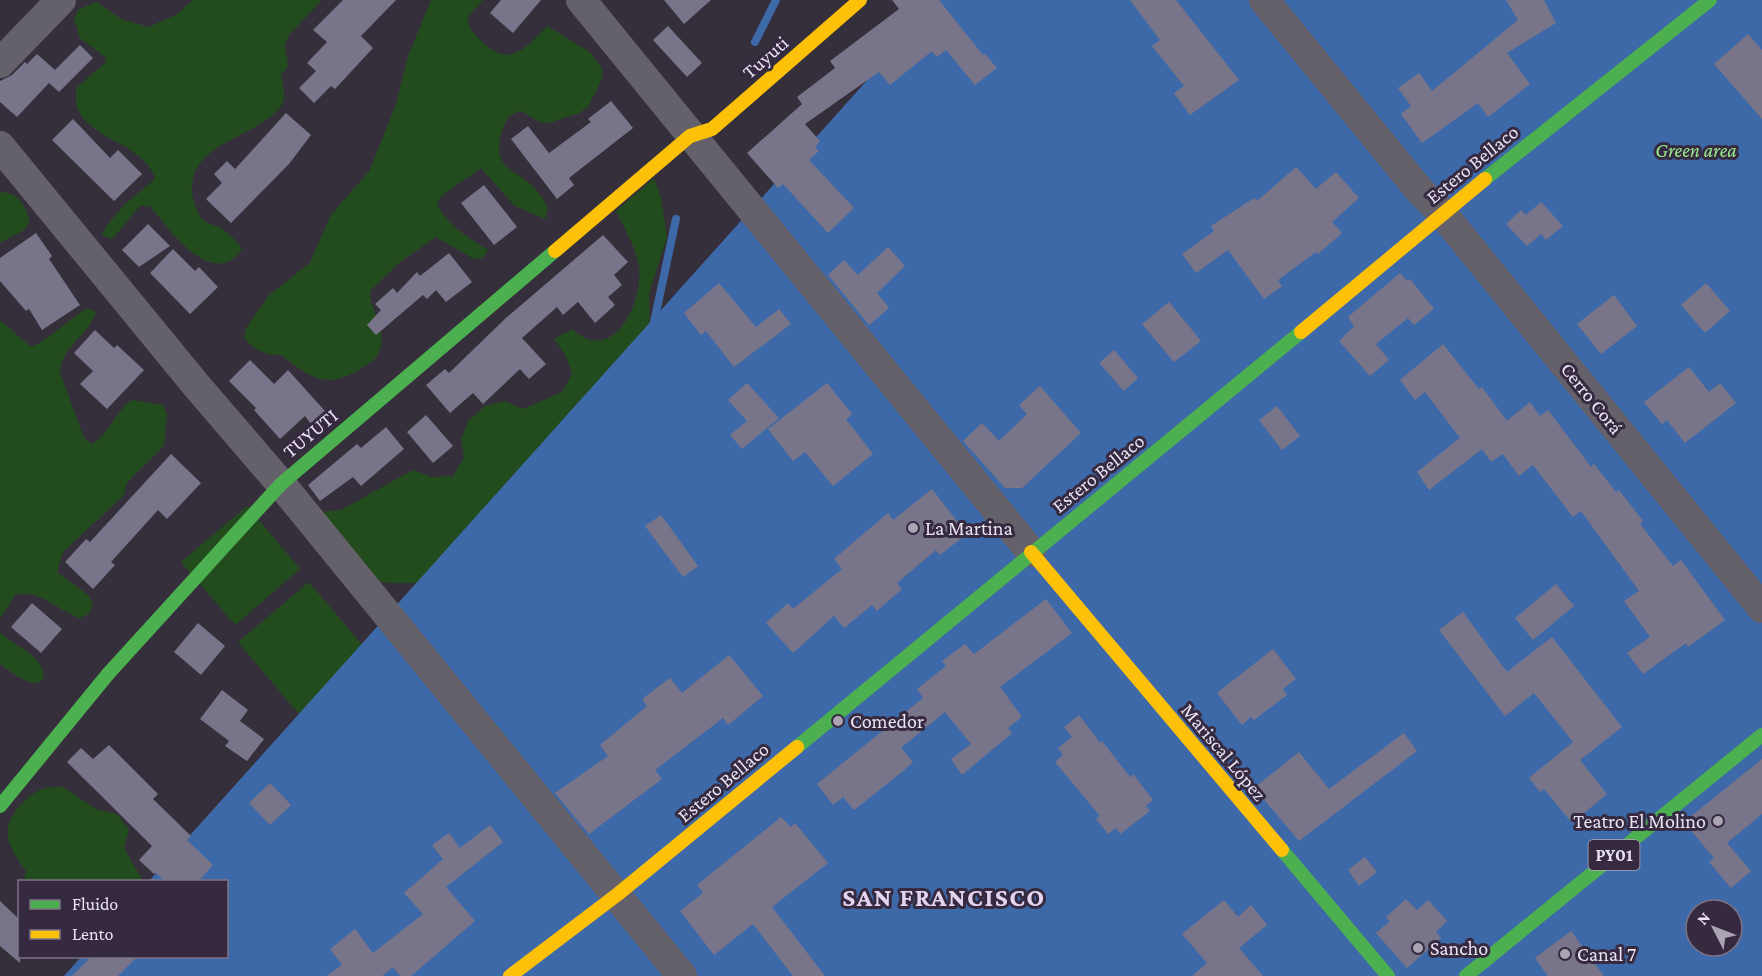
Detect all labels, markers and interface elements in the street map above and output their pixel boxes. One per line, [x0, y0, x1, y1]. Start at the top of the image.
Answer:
street label: Tuyuti [738, 31, 793, 83]
street label: Estero Bellaco [1422, 120, 1522, 208]
park label: Green area [1655, 139, 1737, 161]
street label: Cerro Corá [1557, 358, 1627, 438]
street label: TUYUTI [278, 404, 342, 462]
street label: Estero Bellaco [1048, 429, 1148, 517]
place label: La Martina [925, 517, 1013, 539]
marker: La Martina [906, 521, 920, 535]
street label: Mariscal López [1176, 699, 1271, 806]
place label: Comedor [850, 710, 924, 732]
marker: Comedor [831, 714, 845, 728]
street label: Estero Bellaco [673, 738, 773, 826]
place label: Teatro El Molino [1573, 810, 1706, 832]
marker: Teatro El Molino [1711, 814, 1725, 828]
road number: PY01 [1588, 840, 1640, 870]
legend [18, 880, 228, 958]
district label: SAN FRANCISCO [842, 883, 1046, 912]
text: Fluido [72, 894, 118, 914]
north arrow [1684, 898, 1744, 958]
text: N [1693, 908, 1713, 928]
text: Lento [72, 924, 113, 944]
place label: Sancho [1430, 937, 1488, 959]
marker: Sancho [1411, 941, 1425, 955]
place label: Canal 7 [1577, 943, 1636, 965]
marker: Canal 7 [1558, 947, 1572, 961]

